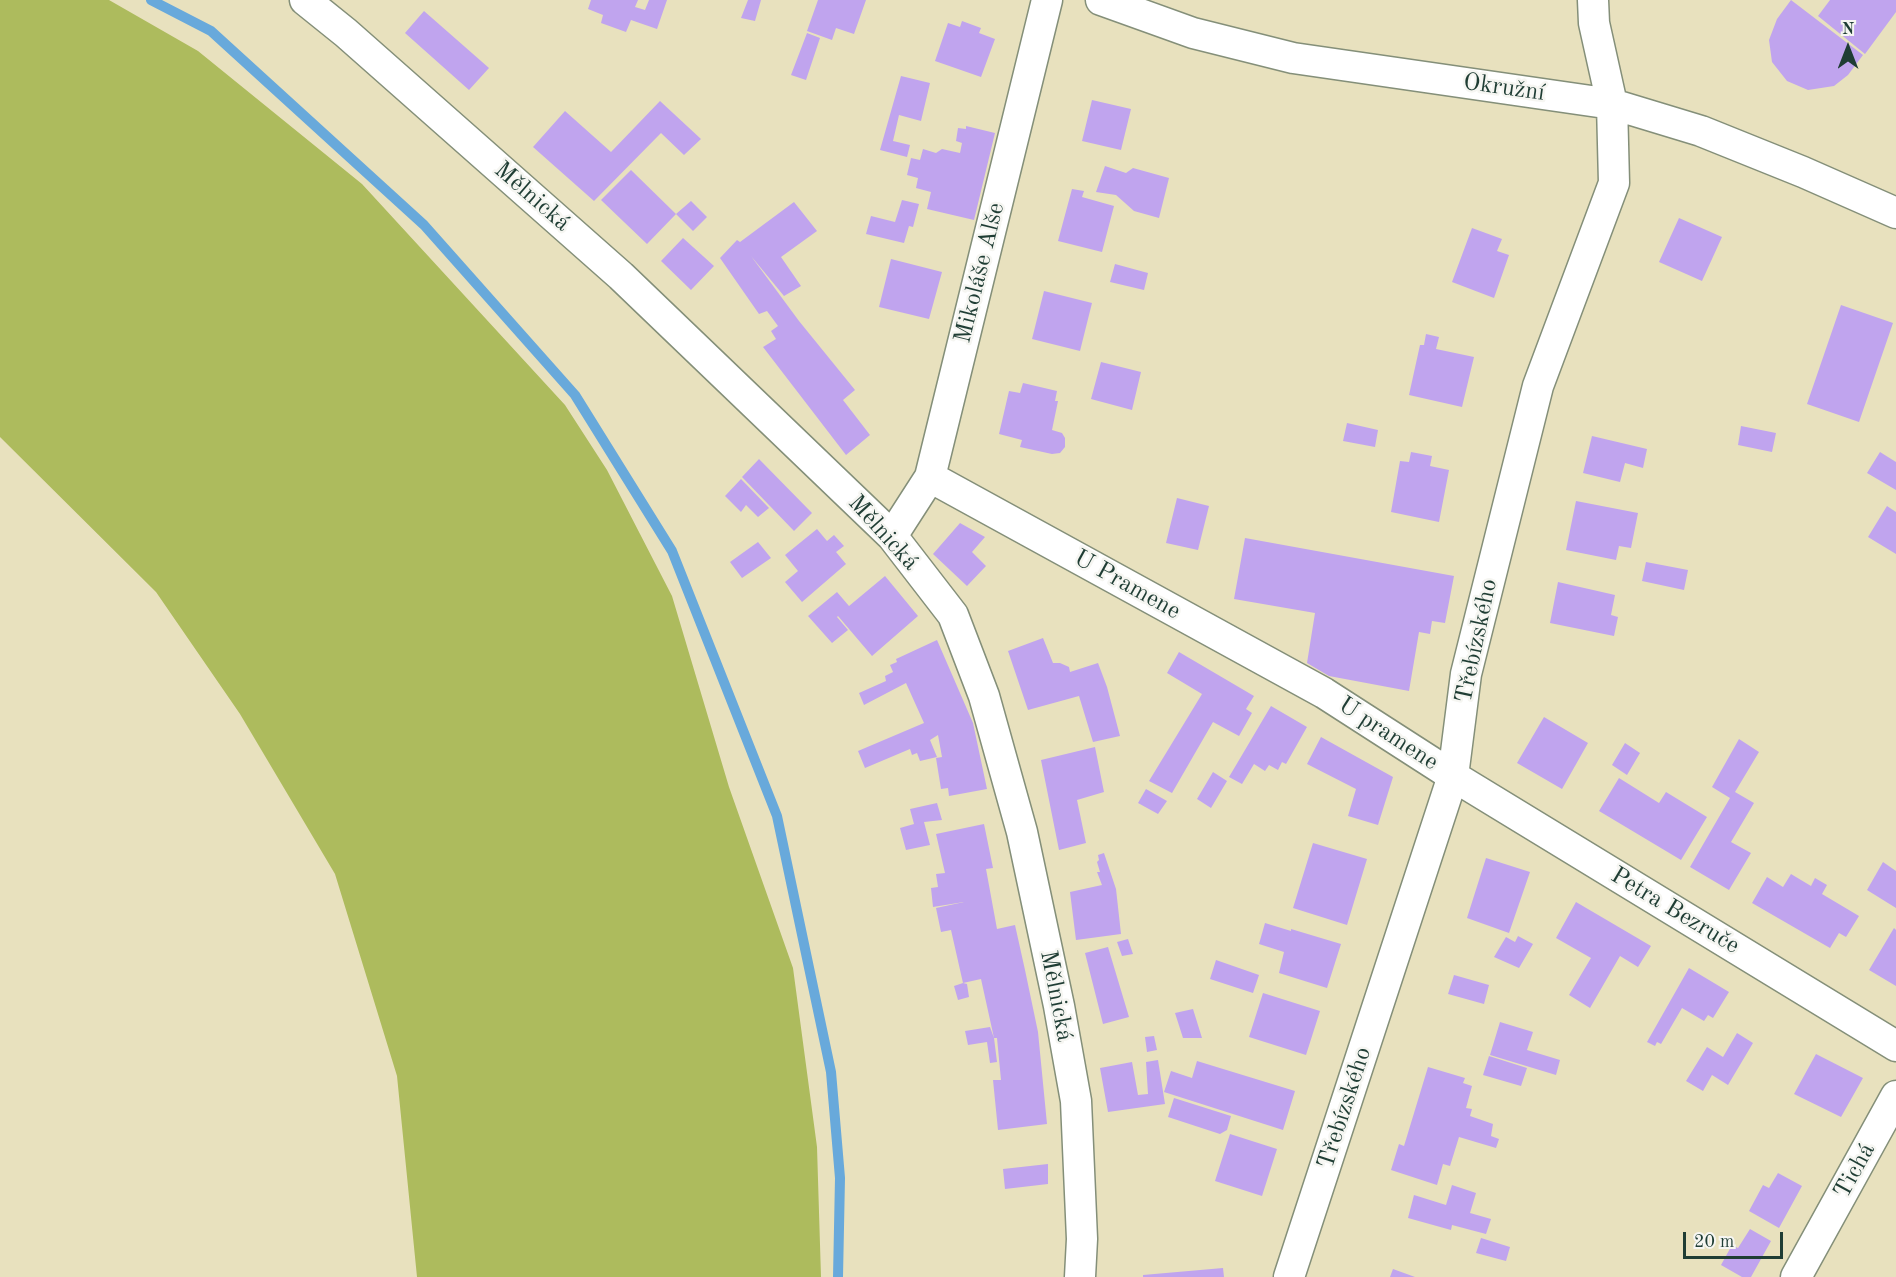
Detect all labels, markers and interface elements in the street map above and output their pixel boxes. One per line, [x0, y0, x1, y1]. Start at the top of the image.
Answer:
north arrow [1818, 18, 1878, 78]
text: N [1842, 22, 1854, 38]
street label: Okružní [1461, 68, 1547, 108]
street label: Mělnická [488, 156, 576, 238]
street label: Mikoláše Alše [949, 200, 1011, 346]
street label: Mělnická [842, 489, 924, 577]
street label: U Pramene [1069, 544, 1185, 626]
street label: Třebízského [1450, 576, 1504, 706]
street label: U pramene [1332, 691, 1444, 777]
street label: Petra Bezruče [1605, 861, 1745, 961]
street label: Mělnická [1033, 948, 1079, 1044]
street label: Třebízského [1312, 1044, 1378, 1172]
street label: Tichá [1828, 1138, 1882, 1204]
scale bar [1686, 1220, 1786, 1258]
text: 20 m [1694, 1233, 1734, 1251]

